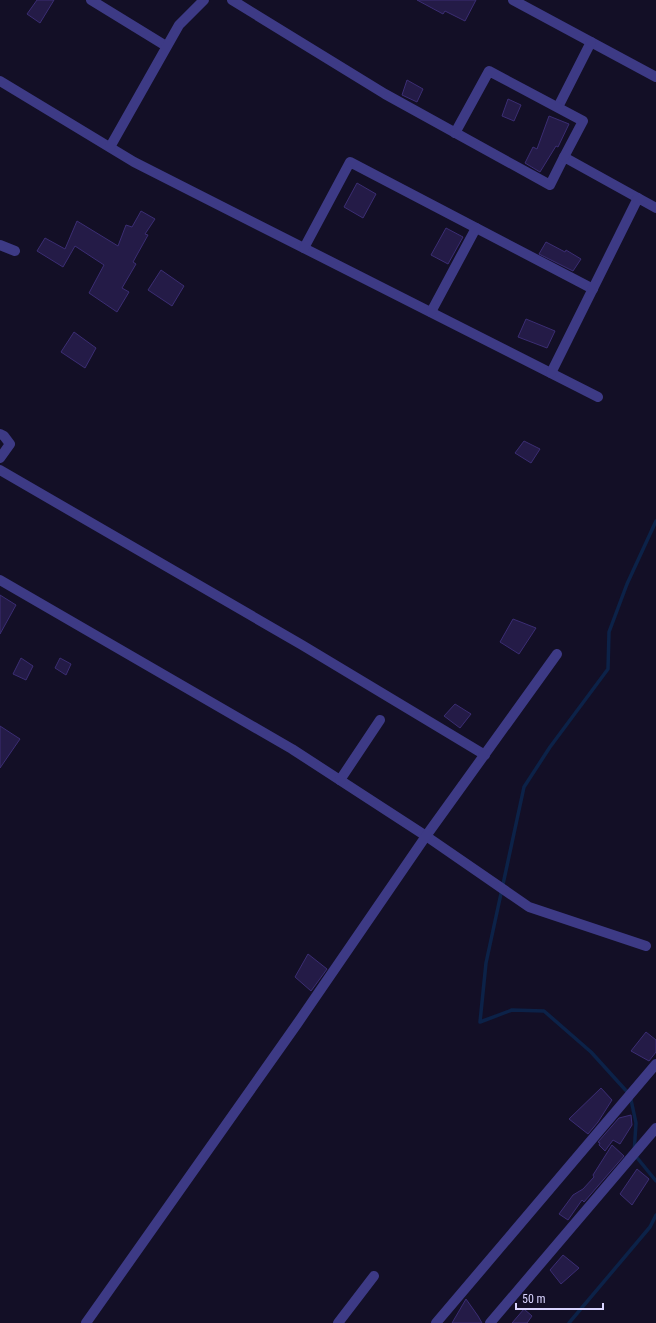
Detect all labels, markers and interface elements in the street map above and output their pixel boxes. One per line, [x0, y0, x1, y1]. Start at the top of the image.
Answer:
scale bar [516, 1285, 603, 1311]
text: 50 m [522, 1292, 546, 1306]

